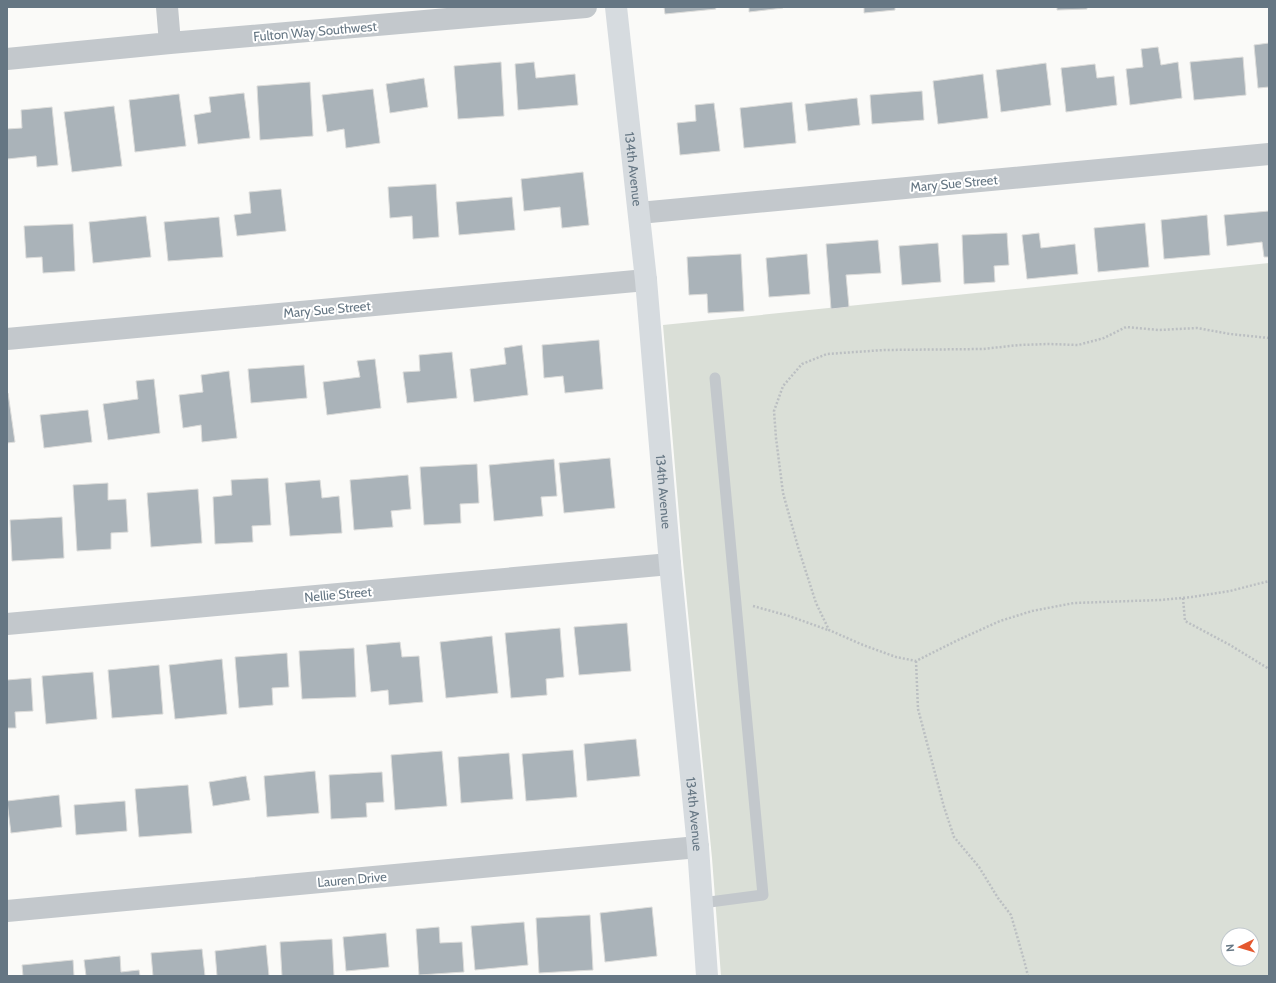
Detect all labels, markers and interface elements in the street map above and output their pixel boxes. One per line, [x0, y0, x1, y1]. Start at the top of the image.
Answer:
street label: Fulton Way Southwest [253, 18, 378, 44]
street label: 134th Avenue [622, 131, 646, 207]
street label: Mary Sue Street [910, 171, 999, 195]
street label: Mary Sue Street [283, 297, 372, 321]
street label: 134th Avenue [653, 454, 675, 530]
street label: Nellie Street [304, 583, 373, 605]
street label: 134th Avenue [683, 776, 706, 852]
street label: Lauren Drive [317, 868, 388, 890]
north arrow [1220, 927, 1260, 967]
text: N [1223, 943, 1237, 952]

